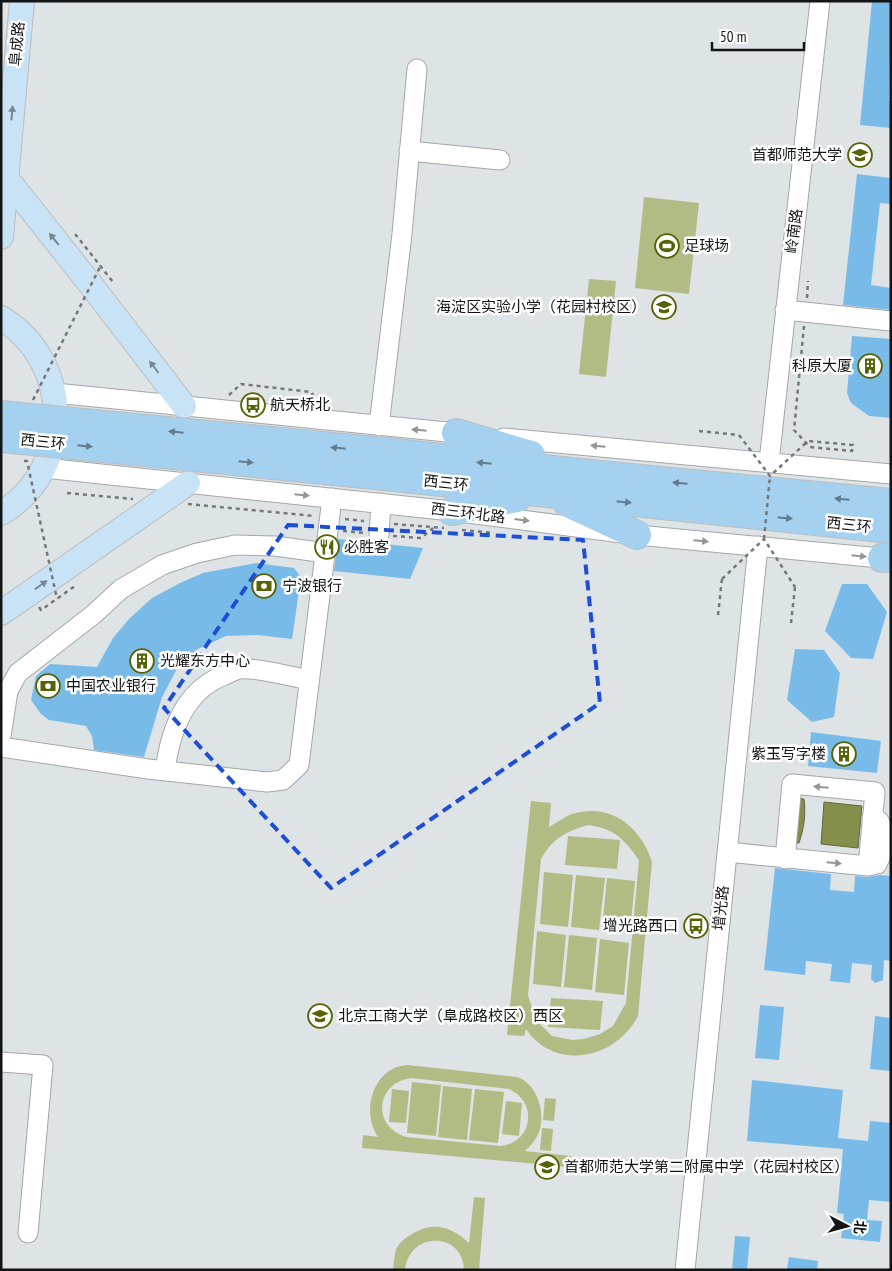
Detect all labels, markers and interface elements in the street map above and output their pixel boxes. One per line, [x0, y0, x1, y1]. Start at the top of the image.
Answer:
scale bar [712, 20, 804, 52]
street label: 阜成路 [5, 21, 28, 67]
text: 50 m [720, 27, 746, 46]
one-way arrow [8, 105, 16, 121]
school or university icon: 首都师范大学 [847, 142, 873, 168]
place label: 首都师范大学 [752, 145, 842, 164]
street label: 岭南路 [781, 207, 806, 254]
one-way arrow [49, 233, 60, 246]
sports icon: 足球场 [654, 233, 680, 259]
place label: 足球场 [684, 236, 729, 255]
school or university icon: 海淀区实验小学（花园村校区） [651, 294, 677, 320]
place label: 海淀区实验小学（花园村校区） [436, 297, 646, 316]
building icon: 科原大厦 [857, 353, 883, 379]
place label: 科原大厦 [792, 356, 852, 375]
one-way arrow [149, 361, 159, 374]
bus stop icon: 航天桥北 [240, 392, 266, 418]
place label: 航天桥北 [270, 395, 330, 414]
one-way arrow [411, 426, 427, 434]
one-way arrow [167, 428, 183, 436]
street label: 西三环 [20, 430, 66, 453]
one-way arrow [77, 442, 93, 450]
one-way arrow [590, 442, 606, 450]
one-way arrow [329, 444, 345, 452]
one-way arrow [239, 458, 255, 466]
one-way arrow [476, 459, 492, 467]
street label: 西三环 [423, 471, 469, 494]
one-way arrow [672, 479, 688, 487]
one-way arrow [294, 491, 310, 499]
one-way arrow [834, 494, 850, 502]
one-way arrow [616, 498, 632, 506]
street label: 西三环北路 [430, 499, 506, 527]
street label: 西三环 [826, 513, 872, 536]
one-way arrow [778, 515, 794, 523]
one-way arrow [515, 516, 531, 524]
restaurant icon: 必胜客 [314, 534, 340, 560]
place label: 必胜客 [344, 537, 389, 556]
one-way arrow [693, 537, 709, 545]
one-way arrow [851, 552, 867, 560]
bank icon: 宁波银行 [251, 573, 277, 599]
place label: 宁波银行 [282, 576, 342, 595]
one-way arrow [34, 580, 48, 590]
building icon: 光耀东方中心 [129, 648, 155, 674]
place label: 光耀东方中心 [160, 651, 250, 670]
bank icon: 中国农业银行 [35, 673, 61, 699]
place label: 中国农业银行 [66, 676, 156, 695]
building icon: 紫玉写字楼 [831, 741, 857, 767]
place label: 紫玉写字楼 [751, 744, 826, 763]
one-way arrow [813, 782, 829, 790]
one-way arrow [826, 859, 842, 867]
street label: 增光路 [709, 885, 732, 931]
bus stop icon: 增光路西口 [683, 913, 709, 939]
place label: 增光路西口 [603, 916, 678, 935]
school or university icon: 北京工商大学（阜成路校区）西区 [307, 1003, 333, 1029]
place label: 北京工商大学（阜成路校区）西区 [338, 1006, 563, 1025]
school or university icon: 首都师范大学第二附属中学（花园村校区） [534, 1154, 560, 1180]
place label: 首都师范大学第二附属中学（花园村校区） [564, 1157, 849, 1176]
north arrow [822, 1201, 872, 1251]
text: 北 [850, 1219, 870, 1235]

